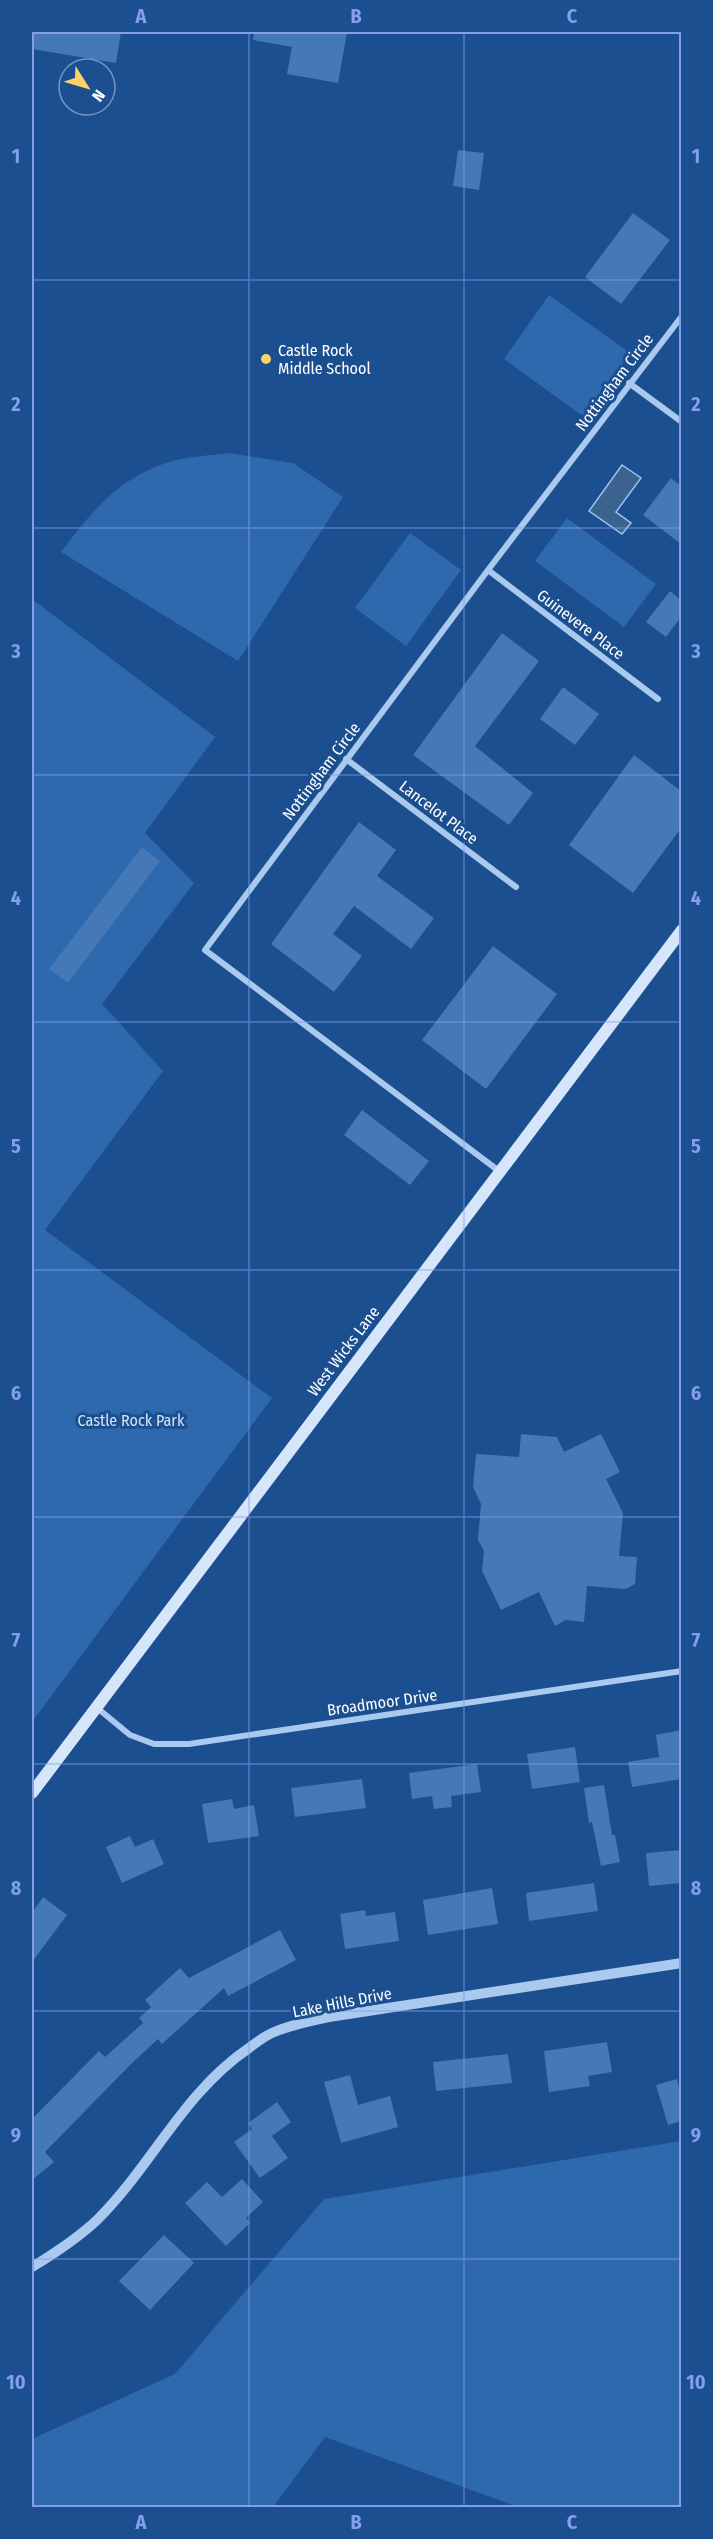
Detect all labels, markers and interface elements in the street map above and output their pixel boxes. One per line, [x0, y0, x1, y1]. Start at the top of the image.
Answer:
text: A [135, 4, 148, 28]
text: B [350, 4, 362, 28]
text: C [567, 4, 578, 28]
north arrow [57, 57, 117, 117]
text: N [88, 86, 109, 105]
text: 1 [12, 144, 20, 168]
text: 1 [692, 144, 700, 168]
street label: Nottingham Circle [572, 330, 657, 435]
place label: Castle Rock Middle School [278, 341, 371, 378]
marker: Castle Rock Middle School [259, 352, 273, 366]
text: 2 [10, 392, 21, 416]
text: 2 [690, 392, 701, 416]
street label: Guinevere Place [533, 585, 628, 663]
text: 3 [10, 639, 21, 663]
text: 3 [690, 639, 701, 663]
street label: Nottingham Circle [279, 719, 364, 824]
street label: Lancelot Place [395, 777, 482, 848]
text: 4 [11, 886, 21, 910]
text: 4 [691, 886, 701, 910]
text: 5 [11, 1134, 21, 1158]
text: 5 [691, 1134, 701, 1158]
street label: West Wicks Lane [303, 1303, 383, 1400]
text: 6 [11, 1381, 21, 1405]
text: 6 [691, 1381, 701, 1405]
park label: Castle Rock Park [78, 1411, 185, 1430]
text: 7 [12, 1628, 21, 1652]
text: 7 [692, 1628, 701, 1652]
street label: Broadmoor Drive [326, 1685, 438, 1720]
text: 8 [11, 1876, 22, 1900]
text: 8 [691, 1876, 702, 1900]
street label: Lake Hills Drive [291, 1984, 393, 2021]
text: 9 [11, 2123, 21, 2147]
text: 9 [691, 2123, 701, 2147]
text: 10 [6, 2370, 26, 2394]
text: 10 [686, 2370, 706, 2394]
text: A [135, 2510, 148, 2534]
text: B [350, 2510, 362, 2534]
text: C [567, 2510, 578, 2534]

